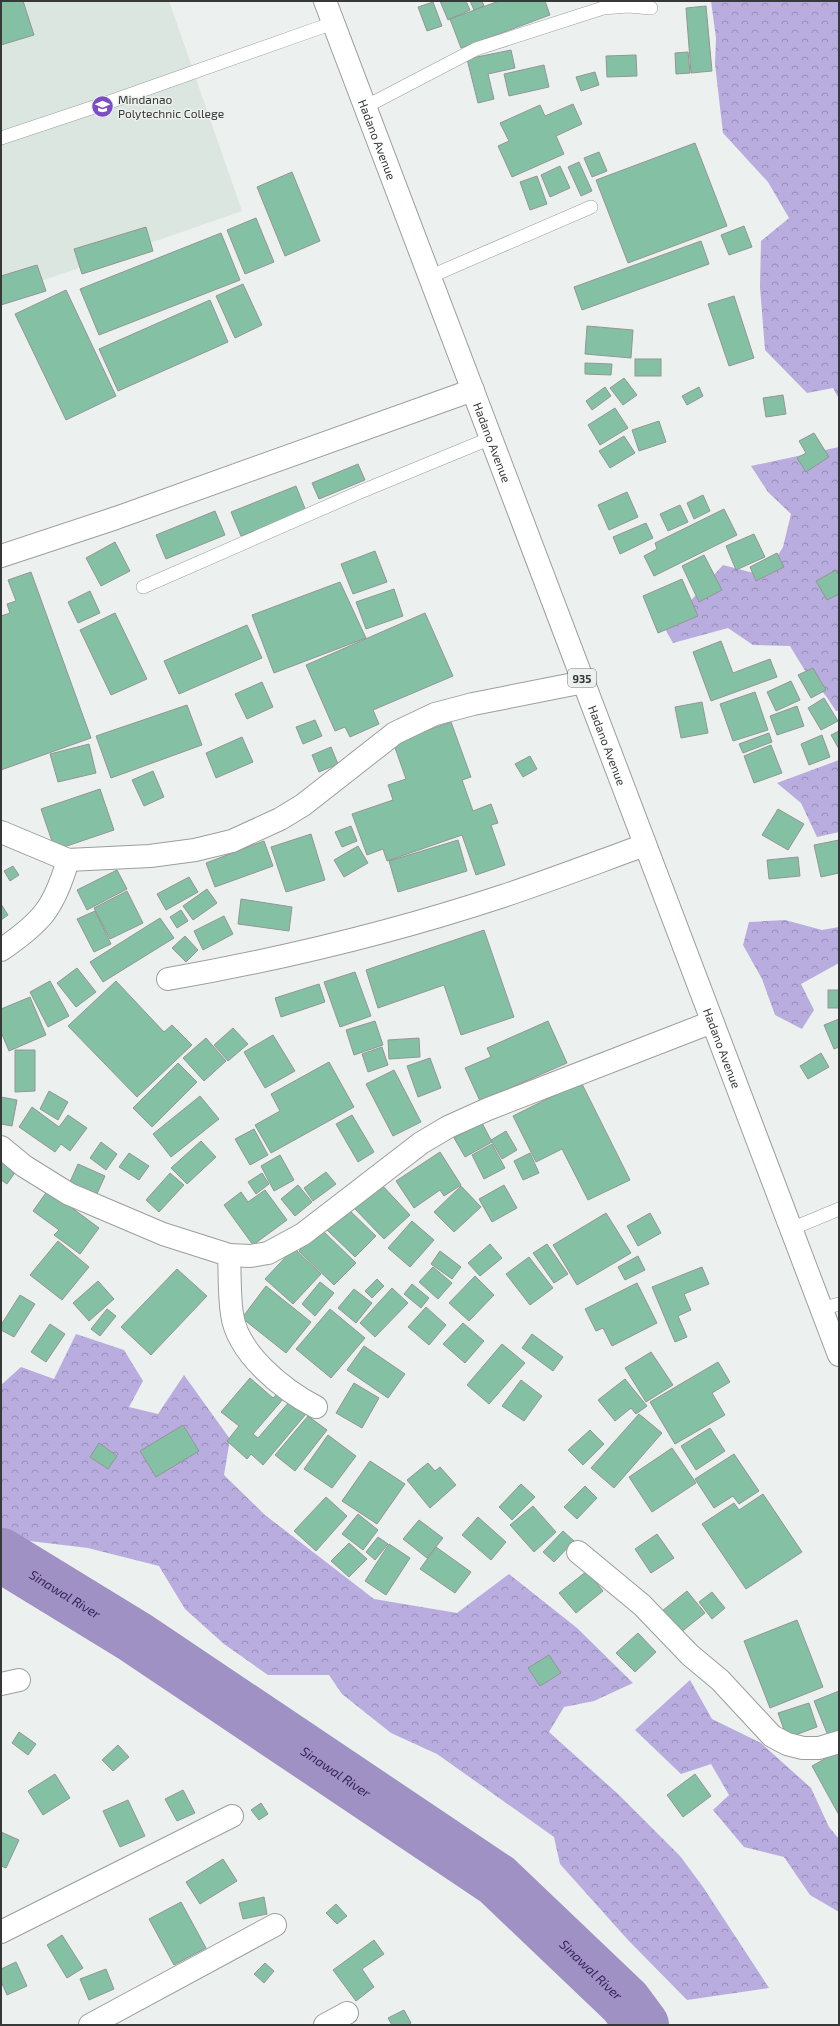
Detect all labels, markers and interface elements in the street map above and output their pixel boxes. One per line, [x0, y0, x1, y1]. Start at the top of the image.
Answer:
place label: Mindanao Polytechnic College [118, 92, 224, 120]
school or university icon: Mindanao Polytechnic College [90, 93, 116, 119]
street label: Hadano Avenue [356, 97, 399, 181]
street label: Hadano Avenue [471, 400, 514, 484]
road number: 935 [568, 669, 596, 687]
street label: Hadano Avenue [586, 703, 629, 787]
street label: Hadano Avenue [701, 1006, 744, 1090]
water label: Sinawal River [26, 1566, 104, 1622]
water label: Sinawal River [298, 1743, 374, 1801]
water label: Sinawal River [556, 1936, 626, 2004]

